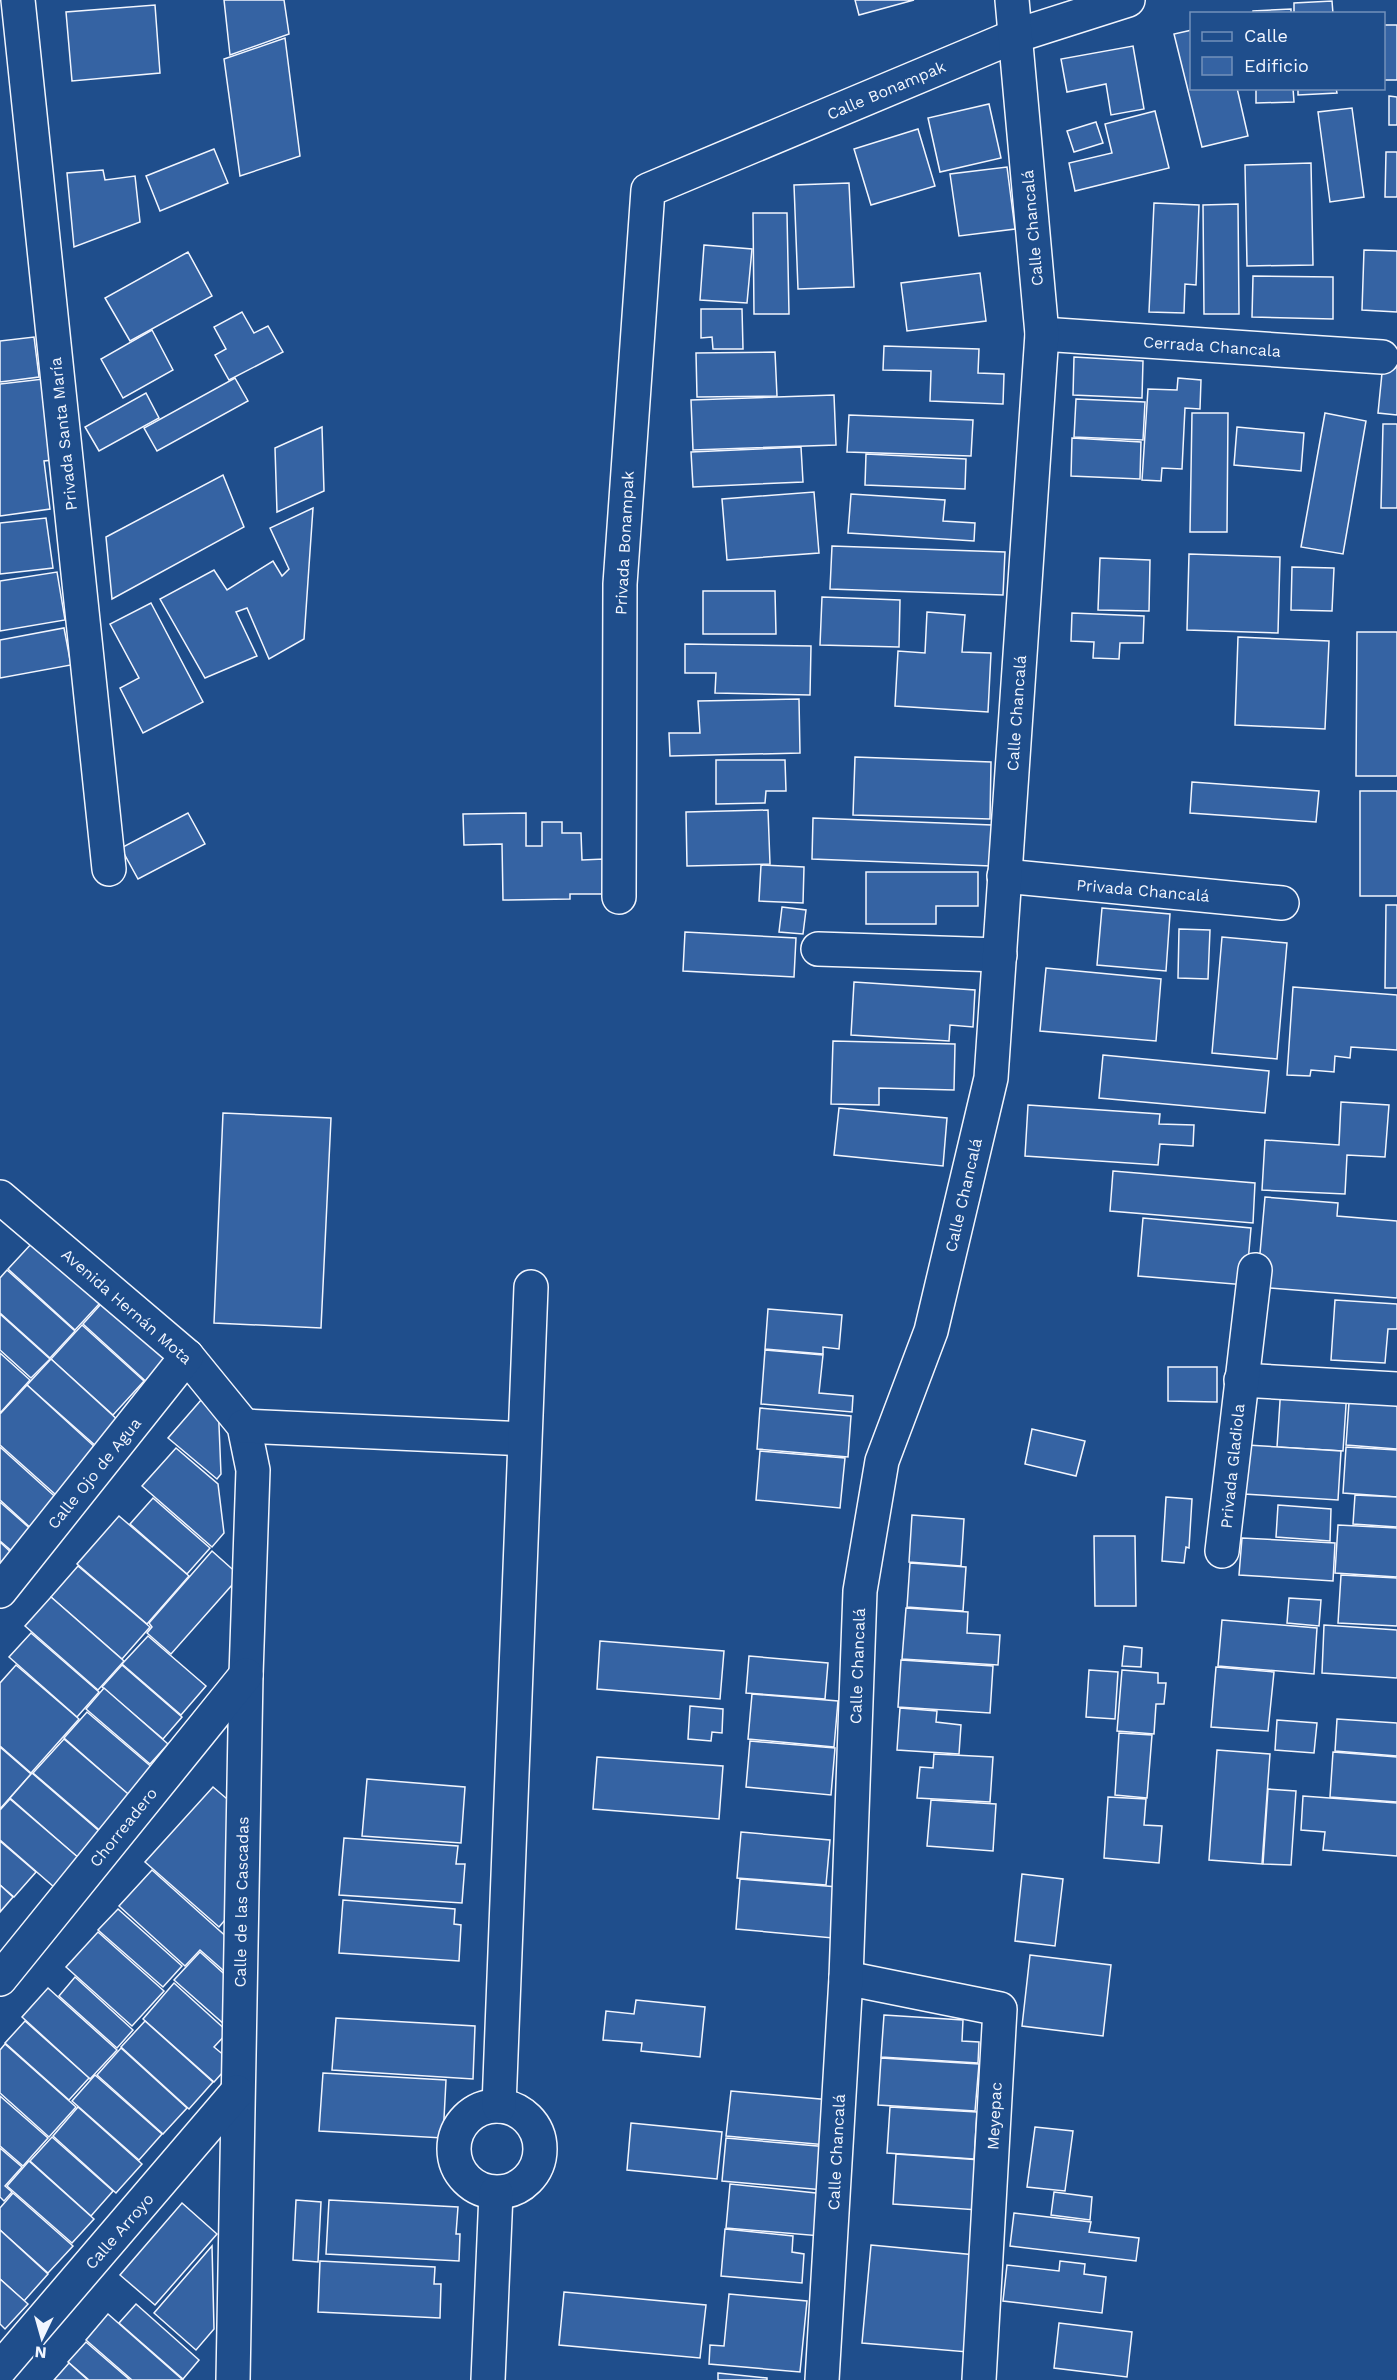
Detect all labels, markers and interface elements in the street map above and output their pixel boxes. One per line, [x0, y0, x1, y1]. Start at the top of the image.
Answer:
legend [1190, 12, 1385, 90]
text: Calle [1244, 25, 1288, 46]
text: Edificio [1244, 55, 1309, 76]
street label: Calle Bonampak [824, 57, 948, 124]
street label: Calle Chancalá [1018, 169, 1047, 287]
street label: Cerrada Chancala [1142, 332, 1282, 361]
street label: Privada Santa María [46, 356, 81, 512]
street label: Privada Bonampak [611, 470, 638, 616]
street label: Calle Chancalá [1003, 654, 1030, 772]
street label: Privada Chancalá [1076, 875, 1210, 906]
street label: Calle Chancalá [941, 1136, 986, 1254]
street label: Avenida Hernán Mota [58, 1245, 196, 1368]
street label: Privada Gladiola [1217, 1403, 1248, 1529]
street label: Calle Ojo de Agua [44, 1414, 145, 1533]
street label: Calle Chancalá [846, 1608, 869, 1724]
street label: Chorreadero [86, 1784, 161, 1871]
street label: Calle de las Cascadas [231, 1816, 252, 1988]
street label: Meyepac [983, 2082, 1006, 2150]
street label: Calle Chancalá [824, 2093, 849, 2211]
street label: Calle Arroyo [81, 2189, 158, 2273]
north arrow [12, 2308, 72, 2368]
text: N [34, 2342, 47, 2362]

